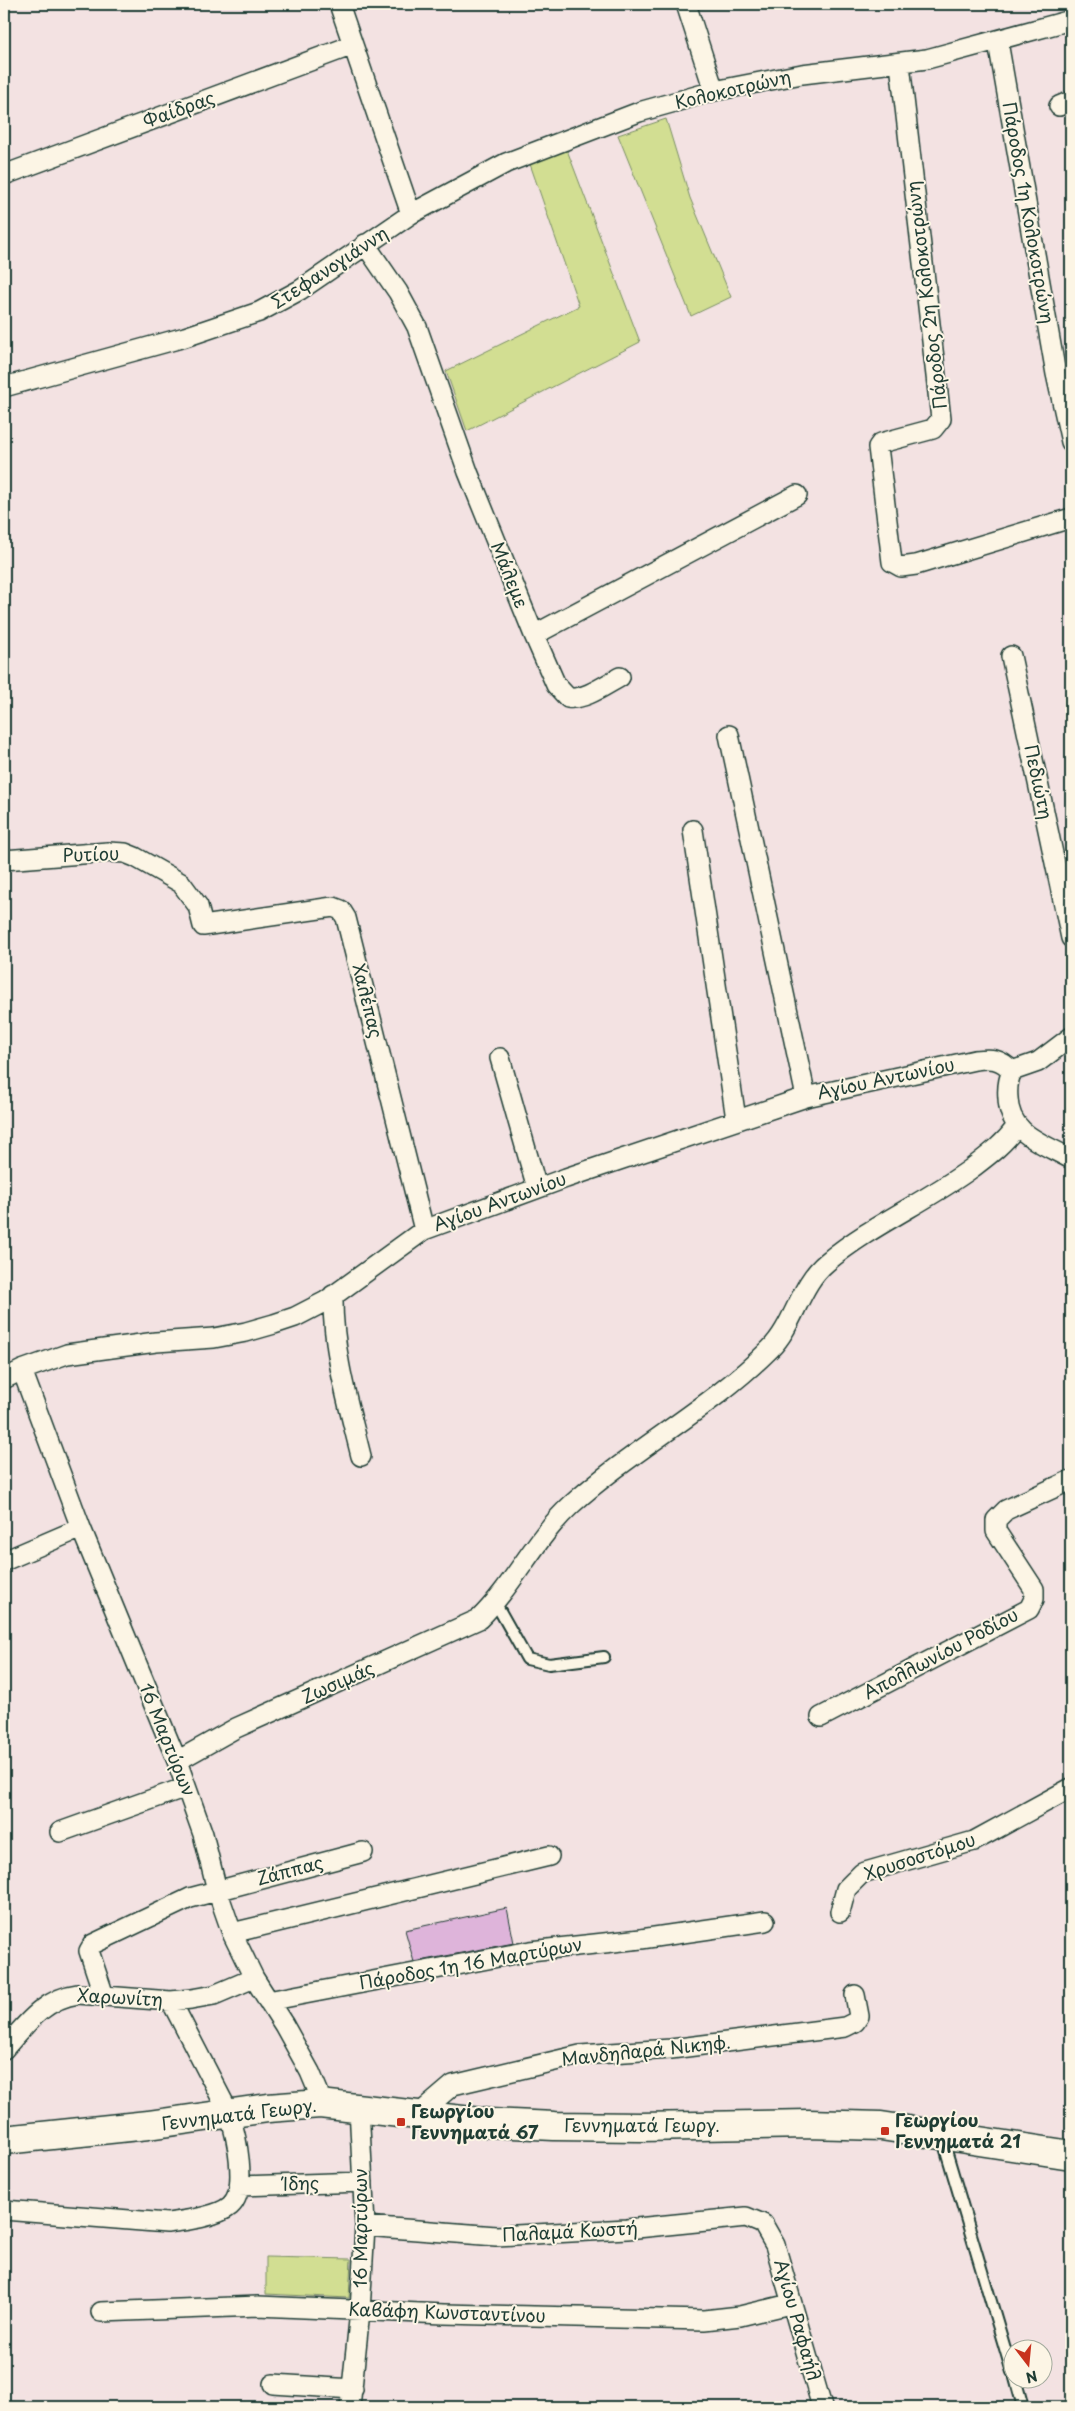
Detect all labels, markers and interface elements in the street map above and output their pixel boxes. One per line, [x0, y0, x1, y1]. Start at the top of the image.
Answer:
street label: Κολοκοτρώνη [672, 62, 793, 115]
street label: Φαίδρας [139, 83, 218, 134]
street label: Πάροδος 1η Κολοκοτρώνη [997, 100, 1062, 326]
street label: Πάροδος 2η Κολοκοτρώνη [898, 180, 953, 411]
street label: Στεφανογιάννη [266, 219, 393, 315]
street label: Μάλεμε [485, 537, 536, 612]
street label: Πεδιώτη [1018, 742, 1061, 822]
street label: Ρυτίου [62, 839, 120, 868]
street label: Χαλέπας [346, 961, 391, 1041]
street label: Αγίου Αντωνίου [814, 1050, 957, 1105]
street label: Αγίου Αντωνίου [429, 1164, 570, 1237]
street label: Απολλωνίου Ροδίου [858, 1600, 1023, 1705]
street label: Ζωσιμάς [297, 1654, 378, 1710]
street label: 16 Μαρτύρων [133, 1679, 203, 1800]
street label: Χρυσοστόμου [860, 1825, 979, 1886]
street label: Ζάππας [253, 1848, 326, 1891]
street label: Πάροδος 1η 16 Μαρτύρων [357, 1930, 585, 1995]
street label: Χαρωνίτη [77, 1981, 164, 2012]
street label: Μανδηλαρά Νικηφ. [560, 2027, 732, 2072]
street label: Γεννηματά Γεωργ. [160, 2091, 318, 2136]
place label: Γεωργίου Γεννηματά 67 [411, 2097, 539, 2145]
place label: Γεωργίου Γεννηματά 21 [895, 2106, 1021, 2154]
street label: Γεννηματά Γεωργ. [564, 2111, 720, 2138]
marker: Γεωργίου Γεννηματά 67 [395, 2116, 407, 2128]
marker: Γεωργίου Γεννηματά 21 [879, 2125, 891, 2137]
street label: Ίδης [280, 2168, 320, 2197]
street label: 16 Μαρτύρων [346, 2168, 373, 2288]
street label: Παλαμά Κωστή [501, 2213, 638, 2248]
street label: Αγίου Ραφαήλ [768, 2256, 829, 2384]
street label: Καβάφη Κωνσταντίνου [348, 2295, 546, 2328]
north arrow [1002, 2338, 1052, 2388]
text: N [1023, 2365, 1040, 2389]

